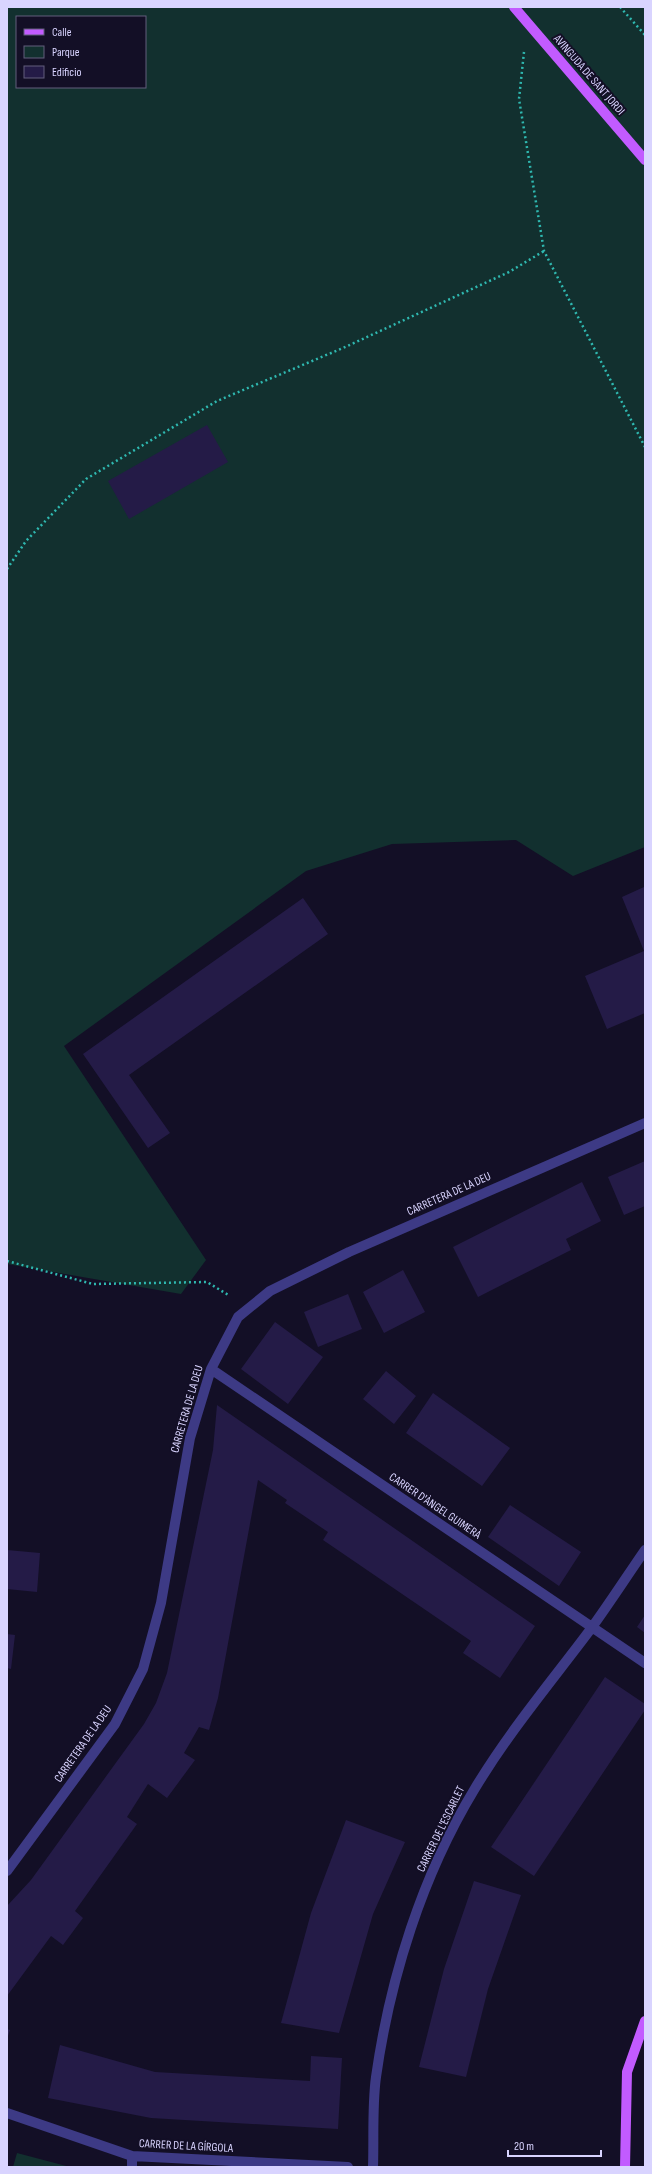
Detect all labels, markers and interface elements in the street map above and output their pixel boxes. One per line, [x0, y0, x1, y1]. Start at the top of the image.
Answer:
legend [16, 16, 146, 88]
text: Calle [52, 25, 72, 40]
street label: AVINGUDA DE SANT JORDI [549, 31, 628, 118]
text: Parque [52, 45, 80, 60]
text: Edificio [52, 65, 81, 80]
street label: CARRETERA DE LA DEU [405, 1169, 493, 1219]
street label: CARRETERA DE LA DEU [167, 1363, 207, 1455]
street label: CARRER D'ÀNGEL GUIMERÀ [386, 1470, 485, 1543]
street label: CARRETERA DE LA DEU [51, 1703, 115, 1785]
street label: CARRER DE L'ESCARLET [414, 1784, 468, 1874]
scale bar [508, 2132, 601, 2158]
street label: CARRER DE LA GÍRGOLA [139, 2136, 234, 2156]
text: 20 m [514, 2139, 534, 2154]

